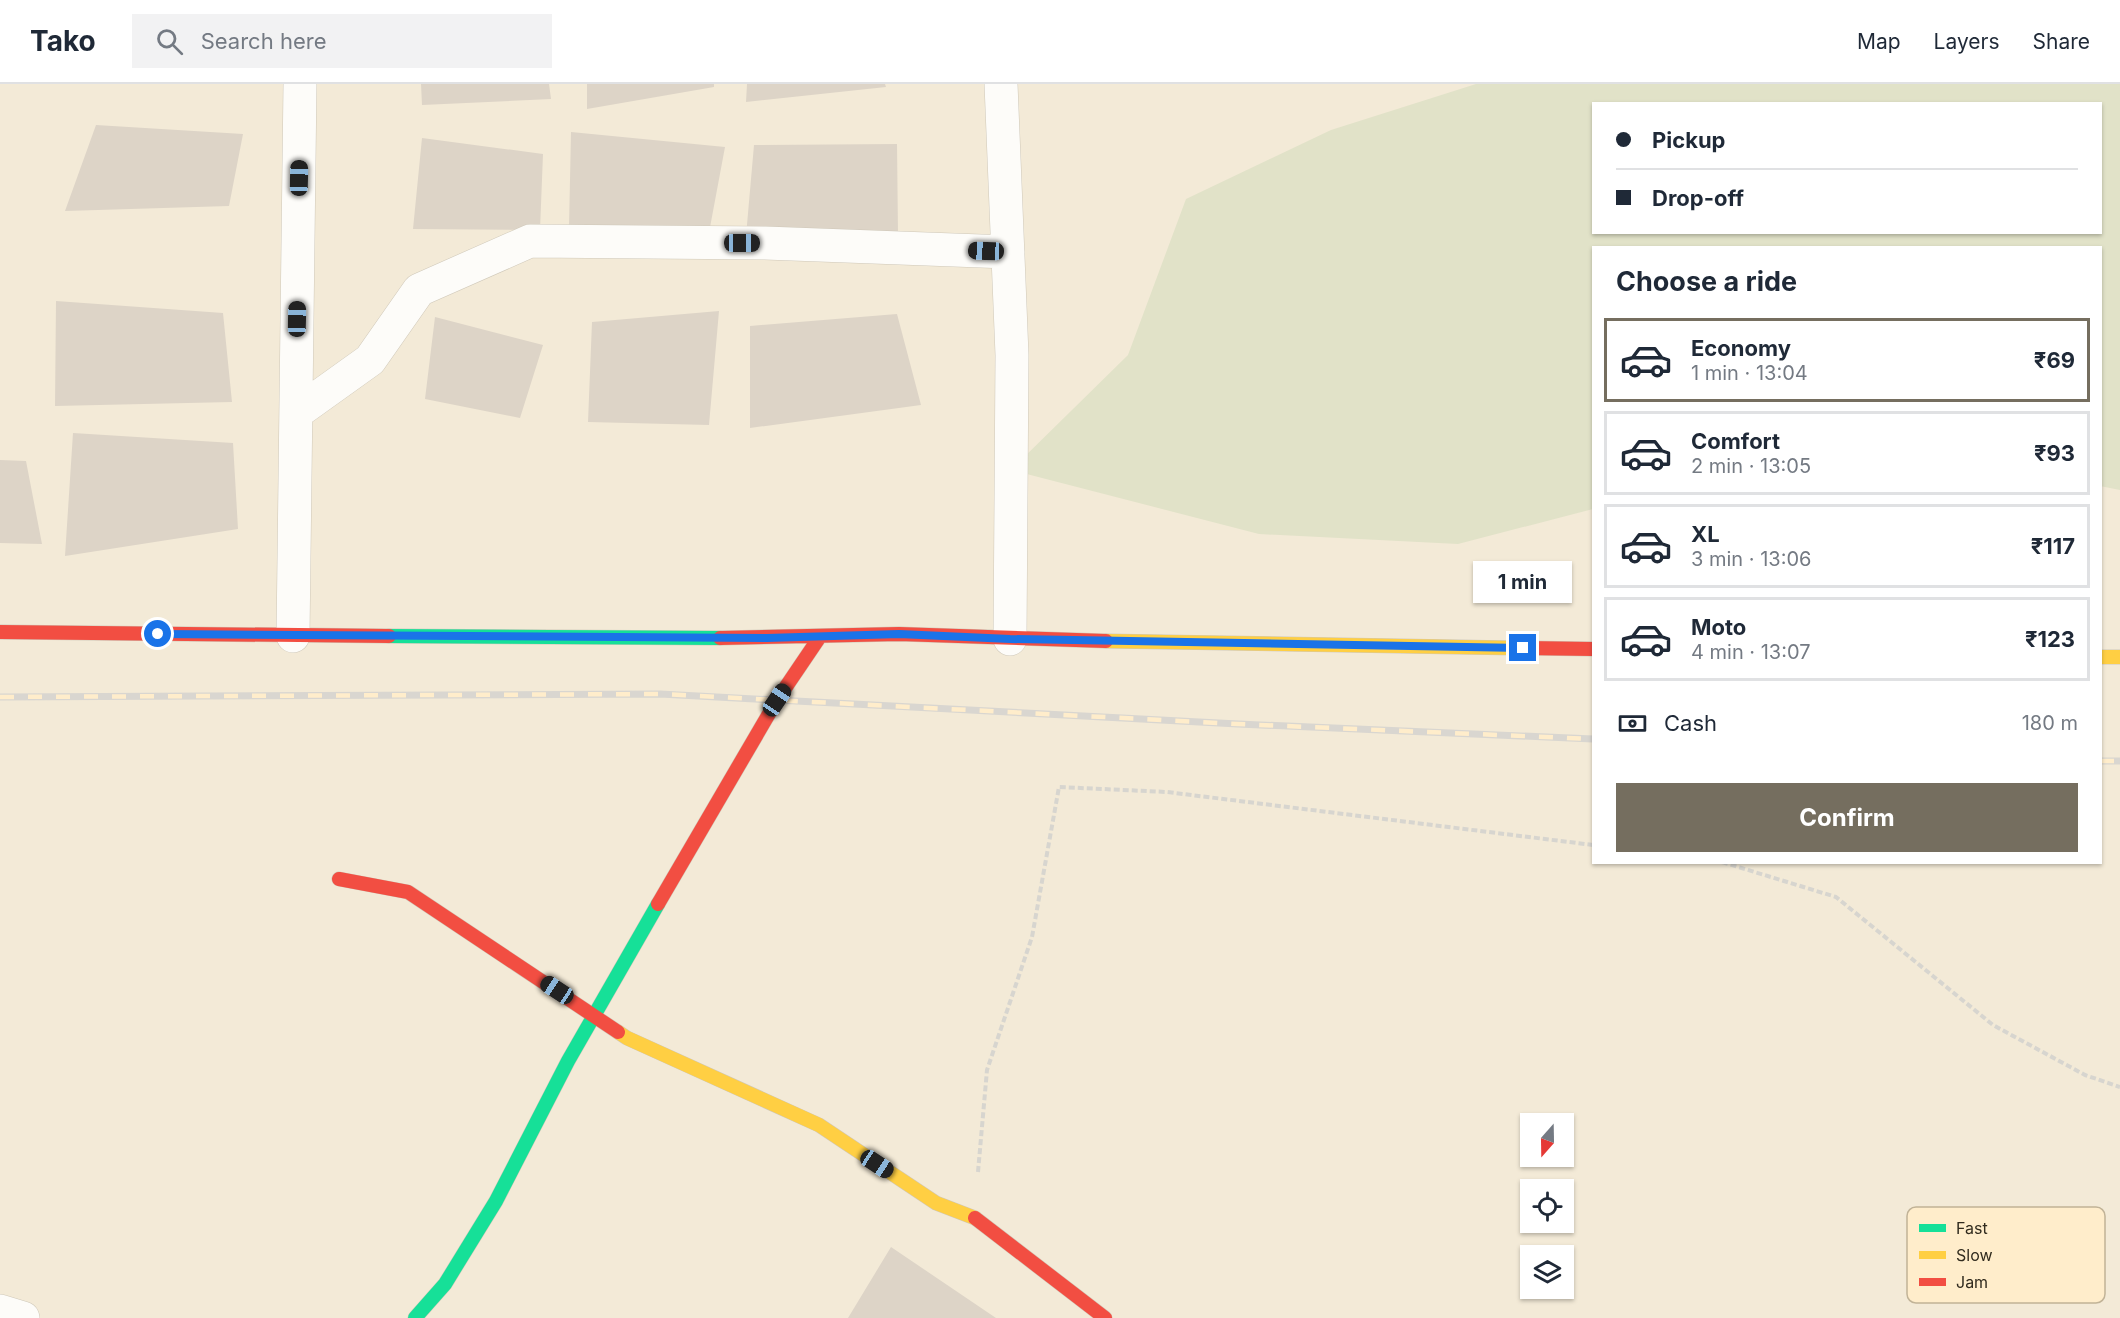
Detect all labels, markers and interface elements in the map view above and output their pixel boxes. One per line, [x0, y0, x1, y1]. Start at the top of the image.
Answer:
search box [132, 14, 552, 68]
text: Tako [30, 24, 96, 58]
icon: search [153, 25, 186, 58]
text: Search here [201, 28, 326, 54]
text: Map [1857, 29, 1901, 54]
text: Layers [1934, 29, 2000, 54]
text: Share [2033, 29, 2090, 54]
text: Pickup [1652, 127, 1726, 153]
car [290, 160, 308, 196]
text: Drop-off [1652, 185, 1744, 211]
car [724, 234, 760, 252]
car [968, 241, 1004, 261]
text: Choose a ride [1616, 265, 1797, 298]
car [288, 301, 306, 337]
icon: car [1619, 333, 1673, 387]
text: Economy [1691, 335, 1791, 361]
text: ₹69 [2034, 347, 2075, 373]
text: 1 min · 13:04 [1691, 361, 1808, 385]
icon: car [1619, 426, 1673, 480]
text: Comfort [1691, 428, 1780, 454]
text: ₹93 [2034, 440, 2075, 466]
text: 2 min · 13:05 [1691, 454, 1811, 478]
icon: car [1619, 519, 1673, 573]
text: XL [1691, 521, 1720, 547]
text: ₹117 [2031, 533, 2075, 559]
text: 3 min · 13:06 [1691, 547, 1811, 571]
callout: 1 min [1474, 561, 1573, 603]
text: 1 min [1498, 570, 1547, 594]
icon: car [1619, 612, 1673, 666]
text: Moto [1691, 614, 1746, 640]
route start [144, 620, 171, 647]
text: ₹123 [2025, 626, 2075, 652]
route end [1509, 634, 1536, 661]
text: 4 min · 13:07 [1691, 640, 1811, 664]
car [759, 680, 795, 720]
icon: cash [1616, 707, 1649, 740]
text: Cash [1664, 710, 1717, 736]
text: 180 m [2022, 711, 2078, 735]
button: Confirm [1616, 783, 2078, 852]
car [537, 973, 577, 1007]
north arrow [1520, 1113, 1574, 1167]
map controls [1520, 1113, 1574, 1299]
car [857, 1147, 897, 1181]
button: locate [1520, 1179, 1574, 1233]
legend [1907, 1207, 2105, 1303]
text: Fast [1956, 1218, 1988, 1238]
button: layers [1520, 1245, 1574, 1299]
text: Slow [1956, 1245, 1993, 1265]
text: Jam [1956, 1272, 1988, 1292]

